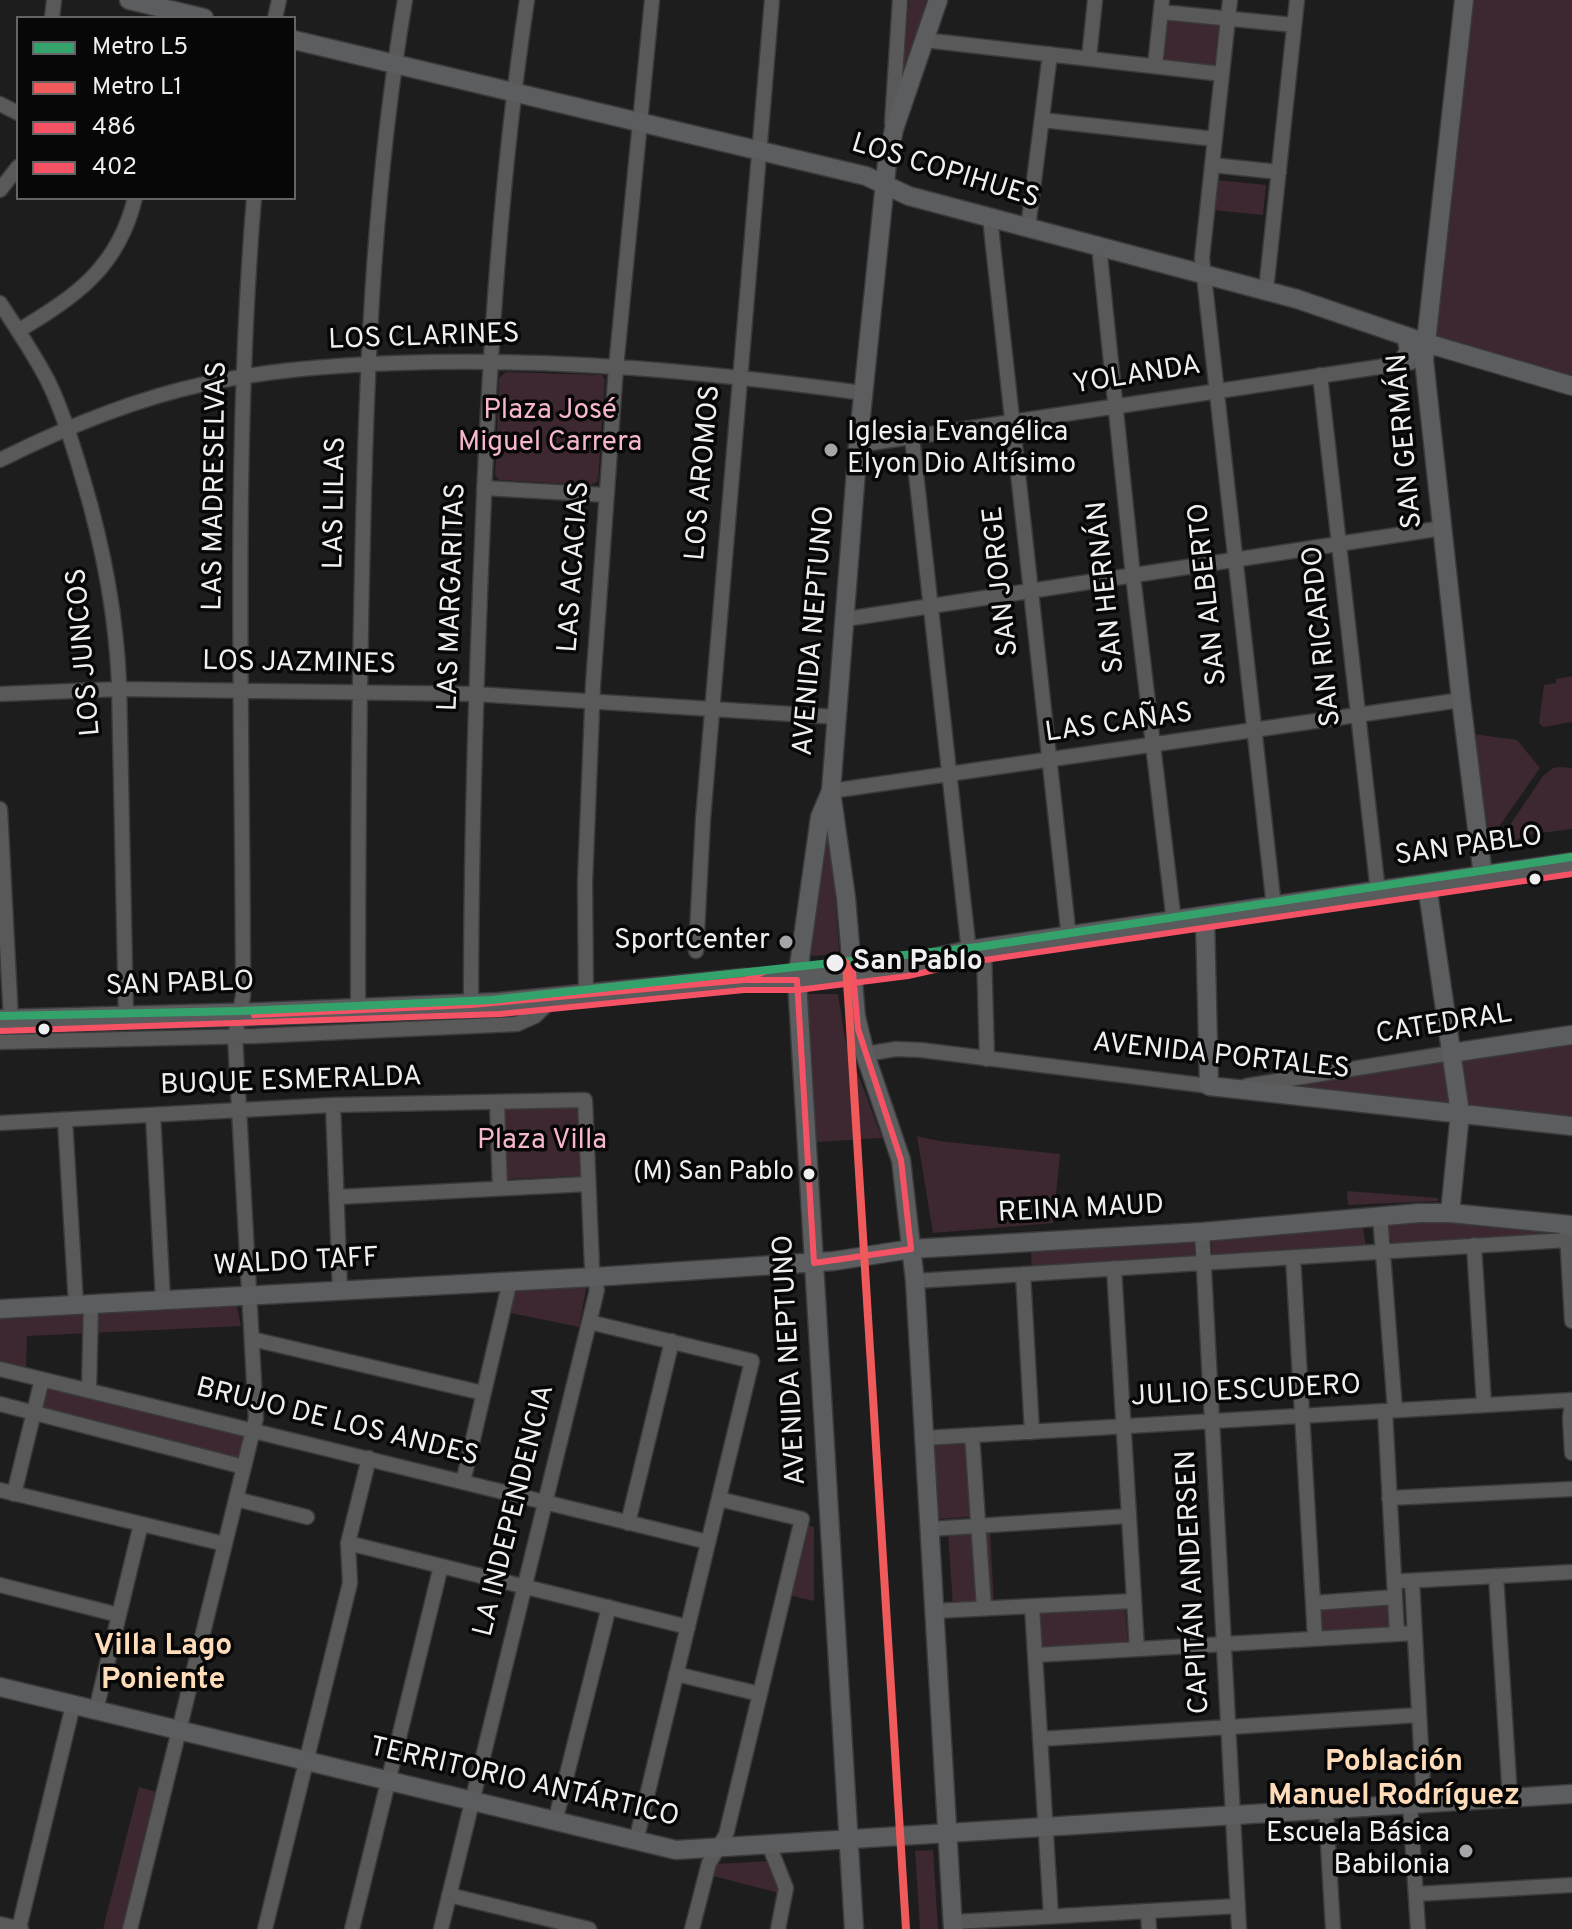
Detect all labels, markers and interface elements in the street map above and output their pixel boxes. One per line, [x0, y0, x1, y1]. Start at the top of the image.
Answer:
legend [16, 16, 296, 200]
text: Metro L5 [92, 33, 188, 63]
text: Metro L1 [92, 73, 182, 103]
text: 486 [92, 113, 136, 143]
street label: LOS COPIHUES [847, 128, 1043, 218]
text: 402 [92, 153, 137, 183]
street label: LOS CLARINES [328, 319, 520, 359]
street label: YOLANDA [1071, 350, 1203, 404]
street label: SAN GERMÁN [1383, 352, 1431, 530]
street label: LAS MADRESELVAS [198, 361, 236, 611]
street label: LOS AROMOS [681, 384, 729, 562]
park label: Plaza José Miguel Carrera [458, 395, 642, 461]
place label: Iglesia Evangélica Elyon Dio Altísimo [847, 417, 1076, 483]
street label: LAS LILAS [319, 436, 355, 570]
marker: Iglesia Evangélica Elyon Dio Altísimo [822, 441, 840, 459]
street label: LAS ACACIAS [553, 480, 599, 654]
street label: LAS MARGARITAS [433, 482, 475, 712]
street label: SAN HERNÁN [1082, 499, 1134, 675]
street label: SAN ALBERTO [1184, 501, 1236, 687]
street label: AVENIDA NEPTUNO [788, 504, 844, 758]
street label: SAN JORGE [978, 504, 1028, 658]
street label: SAN RICARDO [1298, 544, 1350, 728]
street label: LOS JUNCOS [62, 567, 110, 737]
street label: LOS JAZMINES [202, 647, 396, 683]
street label: LAS CAÑAS [1043, 698, 1195, 752]
street label: SAN PABLO [1393, 821, 1545, 875]
unlabelled marker [1527, 871, 1543, 887]
place label: SportCenter [614, 925, 770, 959]
marker: SportCenter [777, 933, 795, 951]
place label: San Pablo [853, 946, 983, 980]
marker: San Pablo [824, 952, 846, 974]
street label: SAN PABLO [105, 967, 255, 1005]
street label: CATEDRAL [1374, 999, 1514, 1053]
unlabelled marker [36, 1021, 52, 1037]
street label: AVENIDA PORTALES [1091, 1028, 1351, 1088]
street label: BUQUE ESMERALDA [160, 1062, 422, 1104]
park label: Plaza Villa [477, 1125, 607, 1159]
place label: (M) San Pablo [633, 1158, 794, 1190]
marker: (M) San Pablo [801, 1166, 817, 1182]
street label: REINA MAUD [997, 1190, 1165, 1232]
street label: AVENIDA NEPTUNO [769, 1234, 815, 1486]
street label: WALDO TAFF [212, 1243, 380, 1285]
street label: JULIO ESCUDERO [1130, 1370, 1362, 1416]
street label: BRUJO DE LOS ANDES [192, 1373, 482, 1475]
street label: LA INDEPENDENCIA [468, 1382, 564, 1640]
street label: CAPITÁN ANDERSEN [1171, 1449, 1219, 1715]
district label: Villa Lago Poniente [94, 1630, 232, 1700]
street label: TERRITORIO ANTÁRTICO [366, 1732, 682, 1836]
district label: Población Manuel Rodríguez [1268, 1746, 1520, 1816]
place label: Escuela Básica Babilonia [1266, 1818, 1450, 1884]
marker: Escuela Básica Babilonia [1457, 1842, 1475, 1860]

